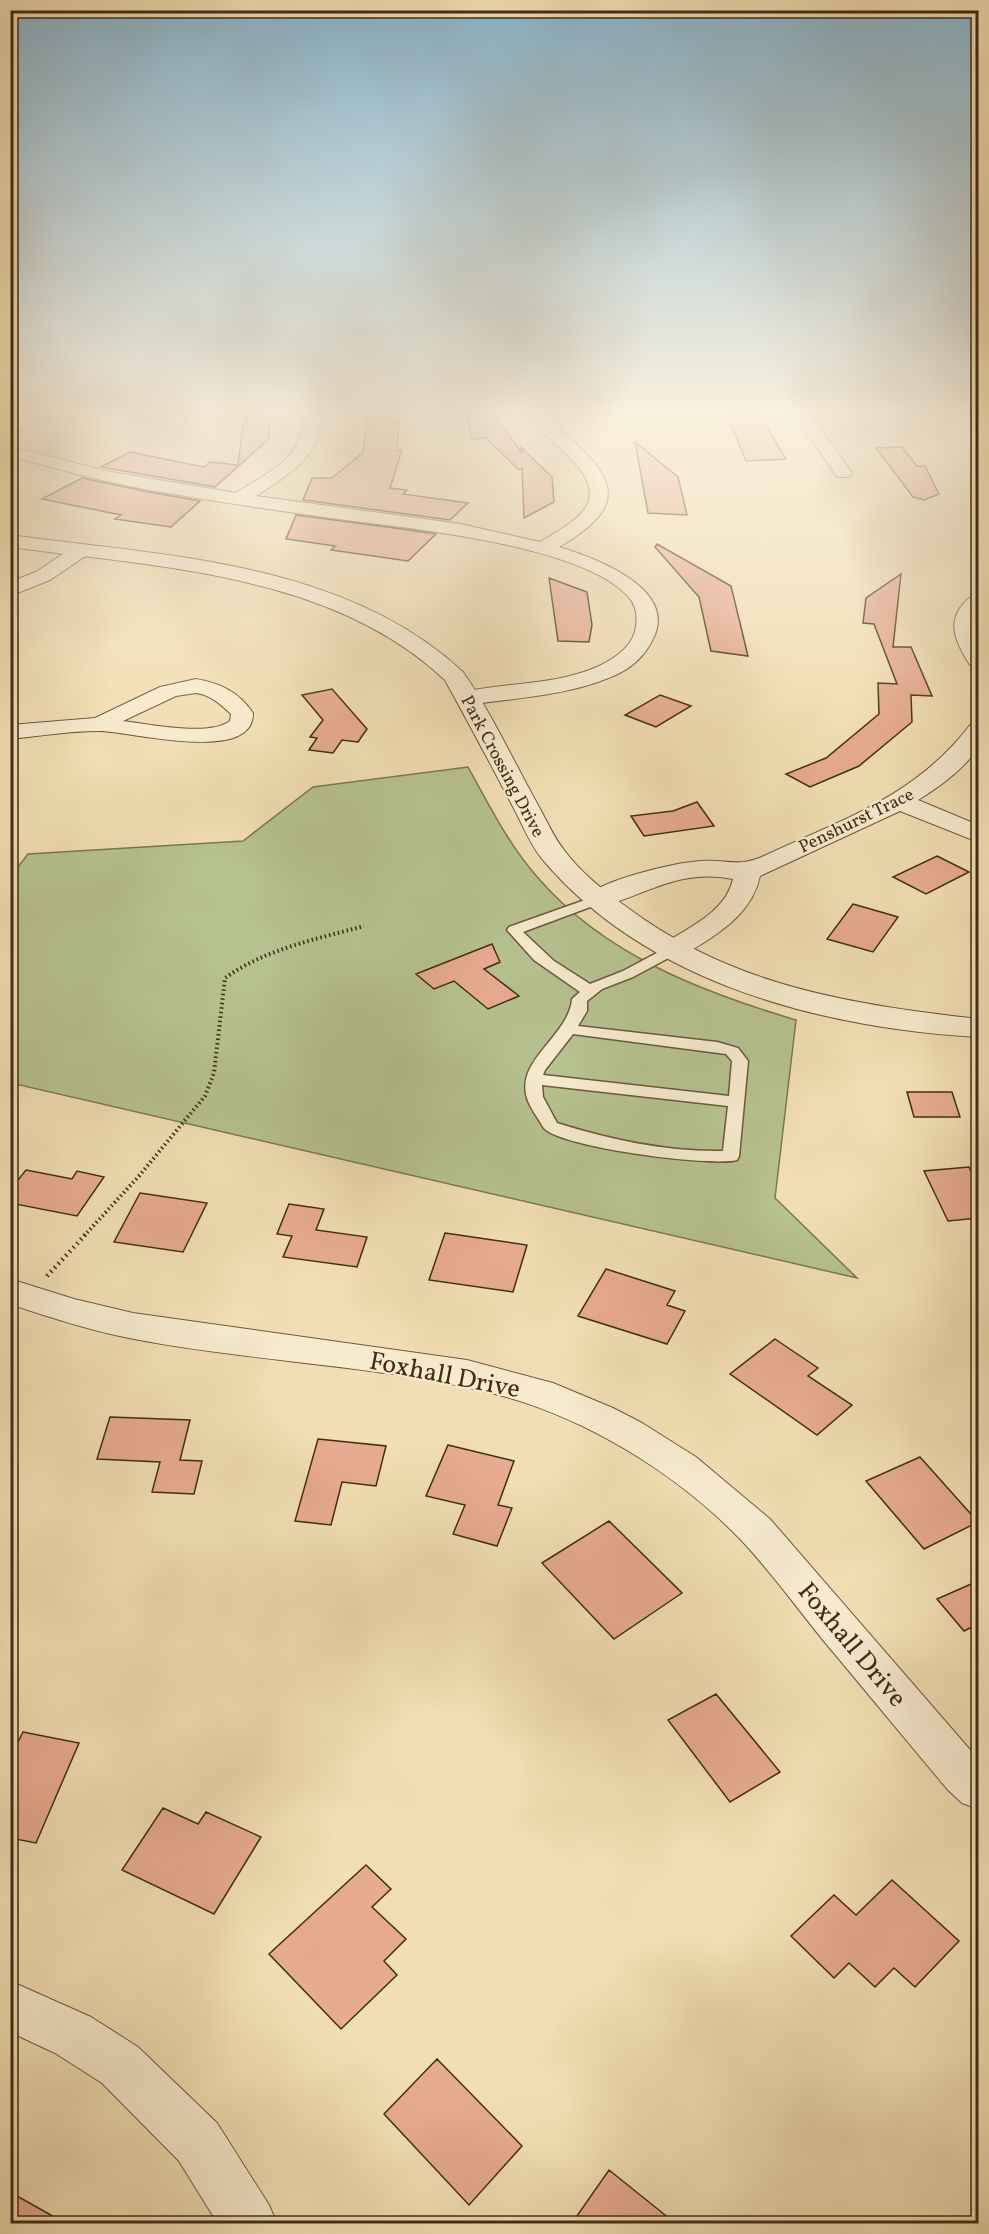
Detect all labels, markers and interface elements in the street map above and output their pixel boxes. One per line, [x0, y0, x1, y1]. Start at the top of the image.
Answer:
street label: Park Crossing Drive [454, 691, 550, 842]
street label: Penshurst Trace [795, 783, 919, 860]
street label: Foxhall Drive [366, 1344, 523, 1408]
street label: Foxhall Drive [789, 1575, 914, 1715]

